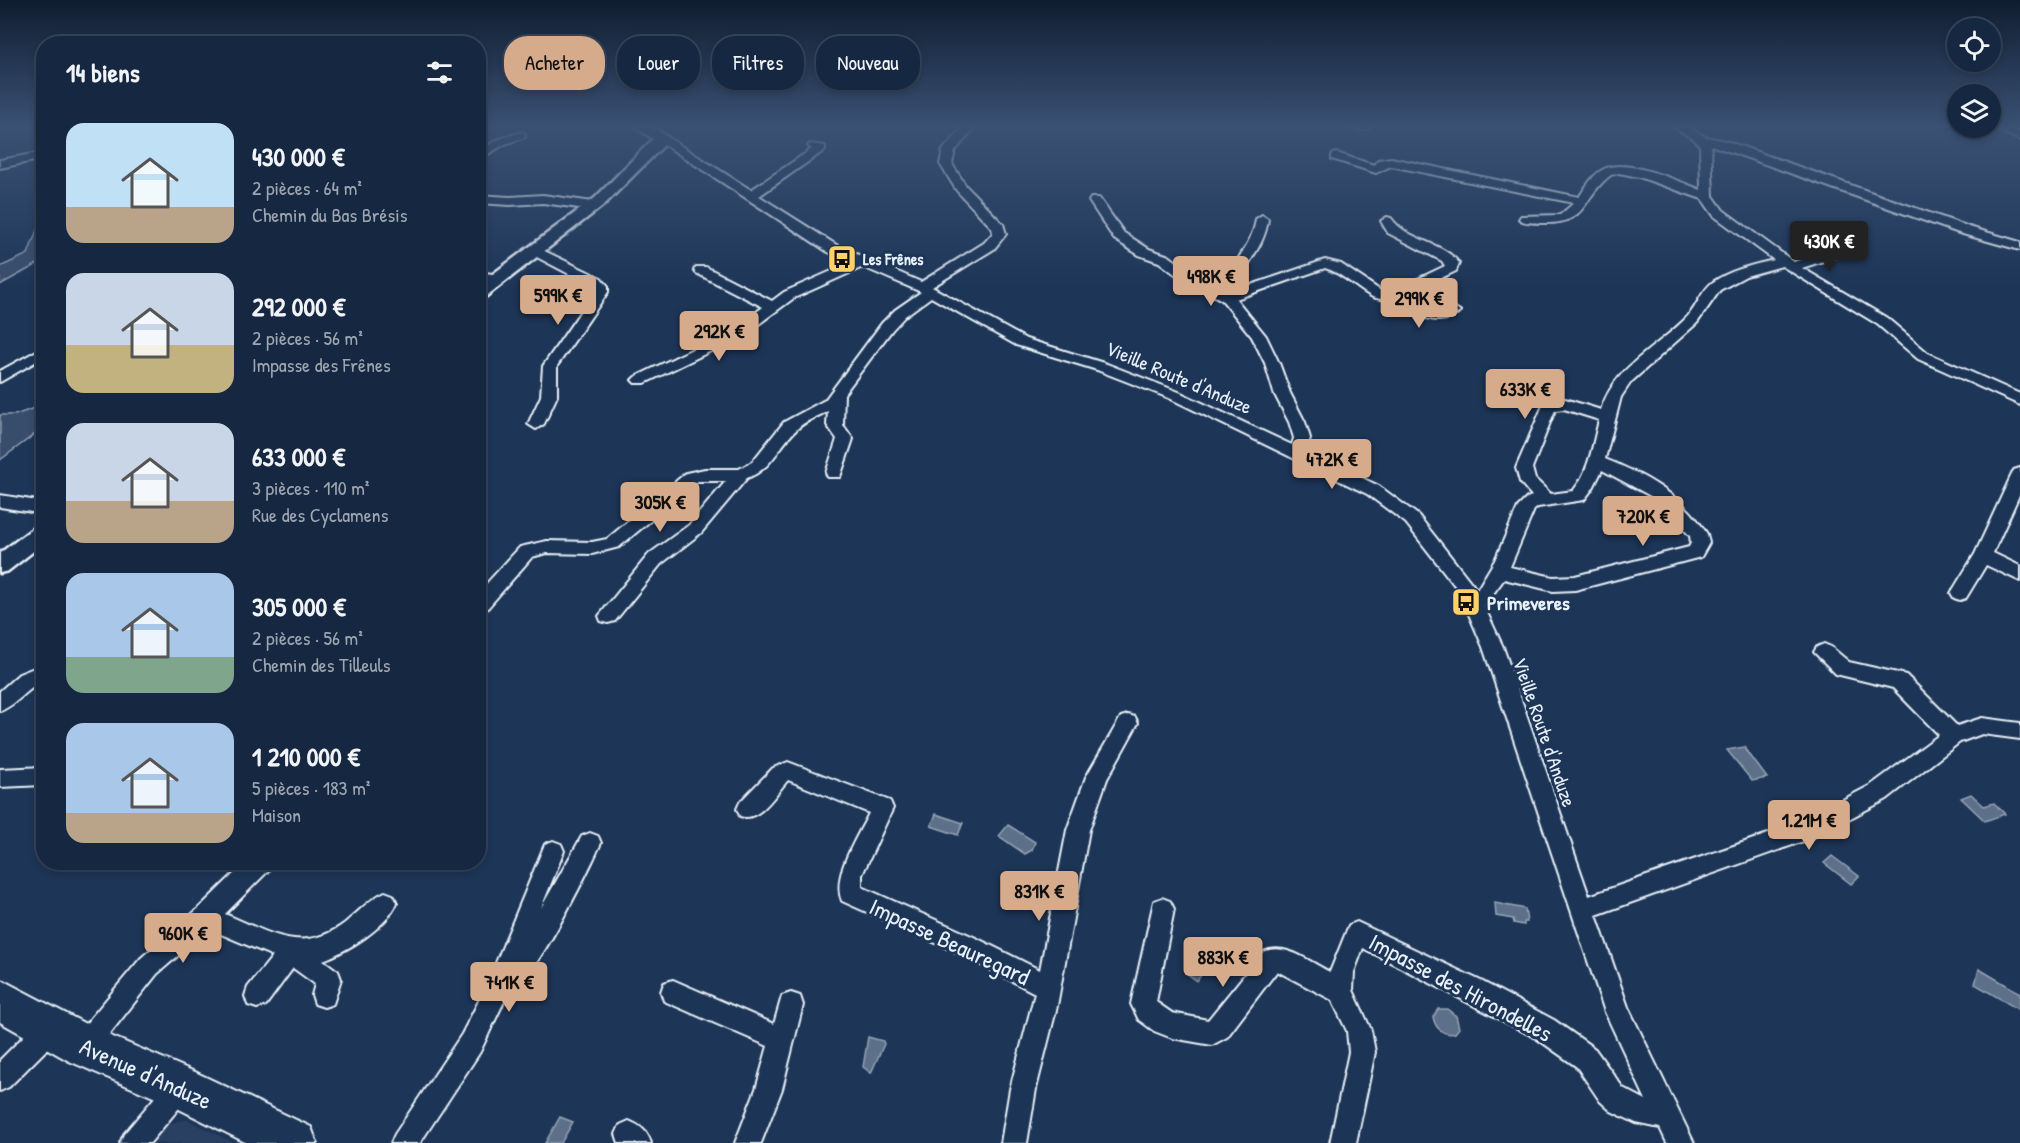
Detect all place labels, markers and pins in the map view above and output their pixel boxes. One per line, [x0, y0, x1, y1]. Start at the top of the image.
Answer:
pin: 430K € [1780, 221, 1878, 272]
bus stop icon: Les Frênes [826, 243, 858, 275]
place label: Les Frênes [863, 248, 924, 270]
pin: 498K € [1162, 256, 1260, 307]
pin: 599K € [509, 275, 607, 326]
pin: 299K € [1370, 278, 1468, 329]
pin: 292K € [670, 311, 768, 362]
pin: 633K € [1476, 369, 1574, 420]
pin: 472K € [1283, 439, 1381, 490]
pin: 305K € [611, 482, 709, 533]
pin: 720K € [1594, 496, 1692, 547]
bus stop icon: Primeveres [1450, 586, 1482, 618]
place label: Primeveres [1487, 589, 1570, 616]
pin: 1.21M € [1754, 800, 1864, 851]
pin: 831K € [990, 871, 1088, 922]
pin: 960K € [134, 913, 232, 964]
pin: 883K € [1174, 937, 1272, 988]
pin: 741K € [460, 962, 558, 1013]

